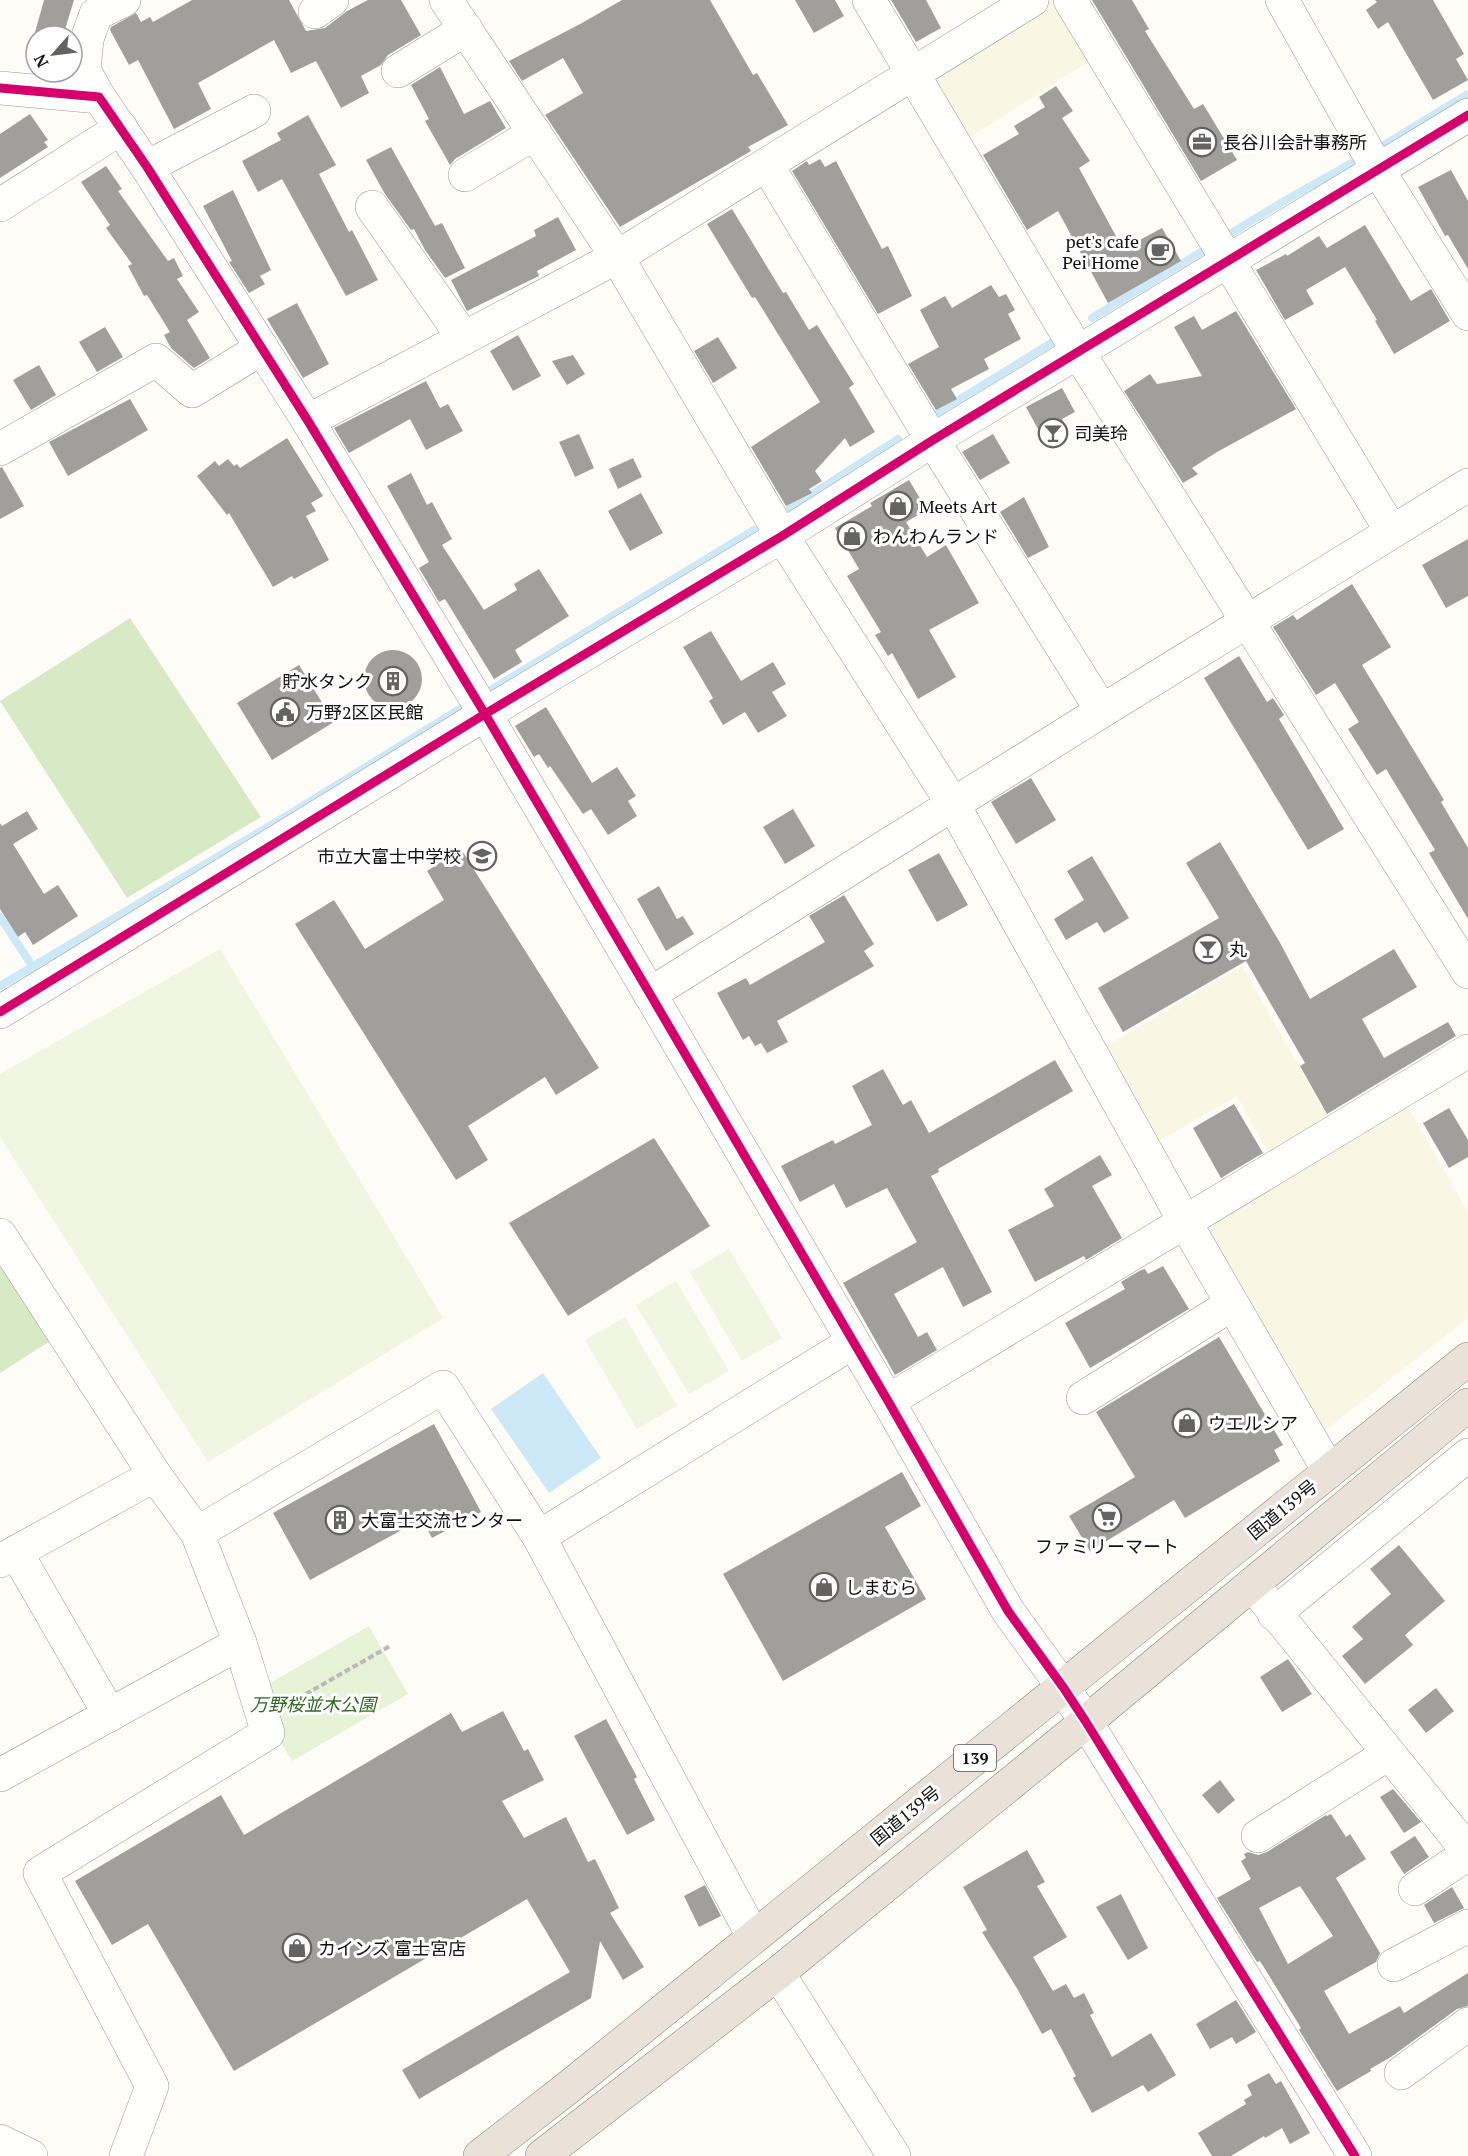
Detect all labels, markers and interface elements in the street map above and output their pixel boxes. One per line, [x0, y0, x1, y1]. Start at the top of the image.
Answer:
north arrow [24, 24, 84, 84]
text: N [28, 51, 53, 72]
office icon: 長谷川会計事務所 [1186, 126, 1218, 158]
place label: 長谷川会計事務所 [1223, 130, 1367, 154]
place label: pet's cafe Pei Home [1062, 229, 1139, 274]
cafe icon: pet's cafe Pei Home [1144, 235, 1176, 267]
bar icon: 司美玲 [1037, 417, 1069, 449]
place label: 司美玲 [1074, 421, 1128, 445]
shop icon: Meets Art [882, 490, 914, 522]
place label: Meets Art [919, 494, 997, 518]
shop icon: わんわんランド [836, 520, 868, 552]
place label: わんわんランド [873, 524, 999, 548]
building icon: 貯水タンク [377, 665, 409, 697]
place label: 貯水タンク [282, 669, 372, 693]
public building icon: 万野2区区民館 [269, 696, 301, 728]
place label: 万野2区区民館 [306, 700, 424, 724]
school or university icon: 市立大富士中学校 [466, 840, 498, 872]
place label: 市立大富士中学校 [317, 844, 461, 868]
bar icon: 丸 [1192, 933, 1224, 965]
place label: 丸 [1229, 937, 1247, 961]
shop icon: ウエルシア [1171, 1407, 1203, 1439]
place label: ウエルシア [1208, 1411, 1298, 1435]
street label: 国道139号 [1242, 1474, 1322, 1544]
supermarket icon: ファミリーマート [1091, 1501, 1123, 1533]
building icon: 大富士交流センター [324, 1504, 356, 1536]
place label: 大富士交流センター [361, 1508, 523, 1532]
place label: ファミリーマート [1035, 1534, 1179, 1558]
shop icon: しまむら [808, 1571, 840, 1603]
place label: しまむら [845, 1575, 917, 1599]
park label: 万野桜並木公園 [250, 1692, 379, 1716]
road number: 139 [954, 1745, 996, 1771]
street label: 国道139号 [865, 1780, 945, 1850]
shop icon: カインズ 富士宮店 [281, 1932, 313, 1964]
place label: カインズ 富士宮店 [318, 1936, 466, 1960]

